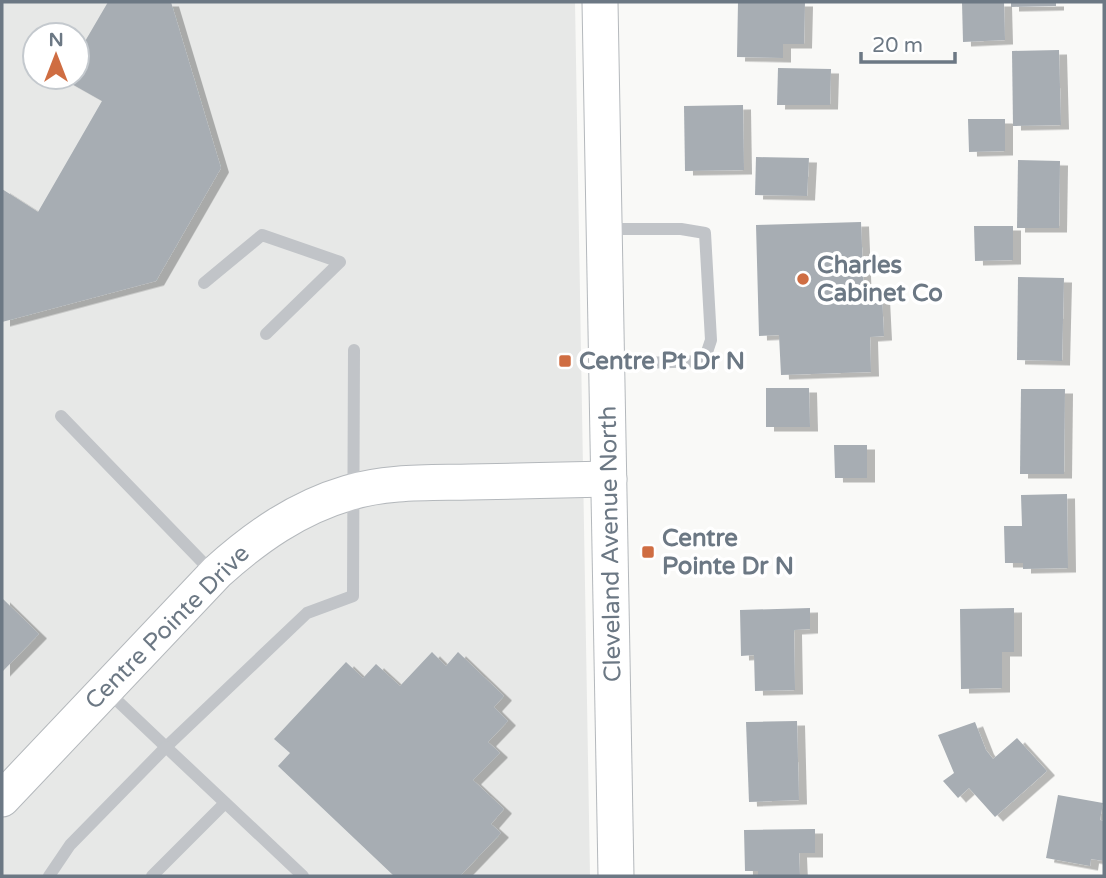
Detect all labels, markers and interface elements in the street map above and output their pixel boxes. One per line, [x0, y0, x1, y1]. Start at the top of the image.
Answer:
north arrow [21, 21, 91, 91]
scale bar [861, 21, 956, 65]
text: N [48, 29, 64, 51]
text: 20 m [872, 33, 923, 58]
place label: Charles Cabinet Co [817, 251, 943, 308]
marker: Charles Cabinet Co [795, 271, 811, 287]
place label: Centre Pt Dr N [579, 347, 745, 376]
marker: Centre Pt Dr N [557, 353, 573, 369]
street label: Cleveland Avenue North [594, 406, 627, 682]
place label: Centre Pointe Dr N [662, 524, 794, 581]
street label: Centre Pointe Drive [79, 539, 256, 716]
marker: Centre Pointe Dr N [640, 544, 656, 560]

